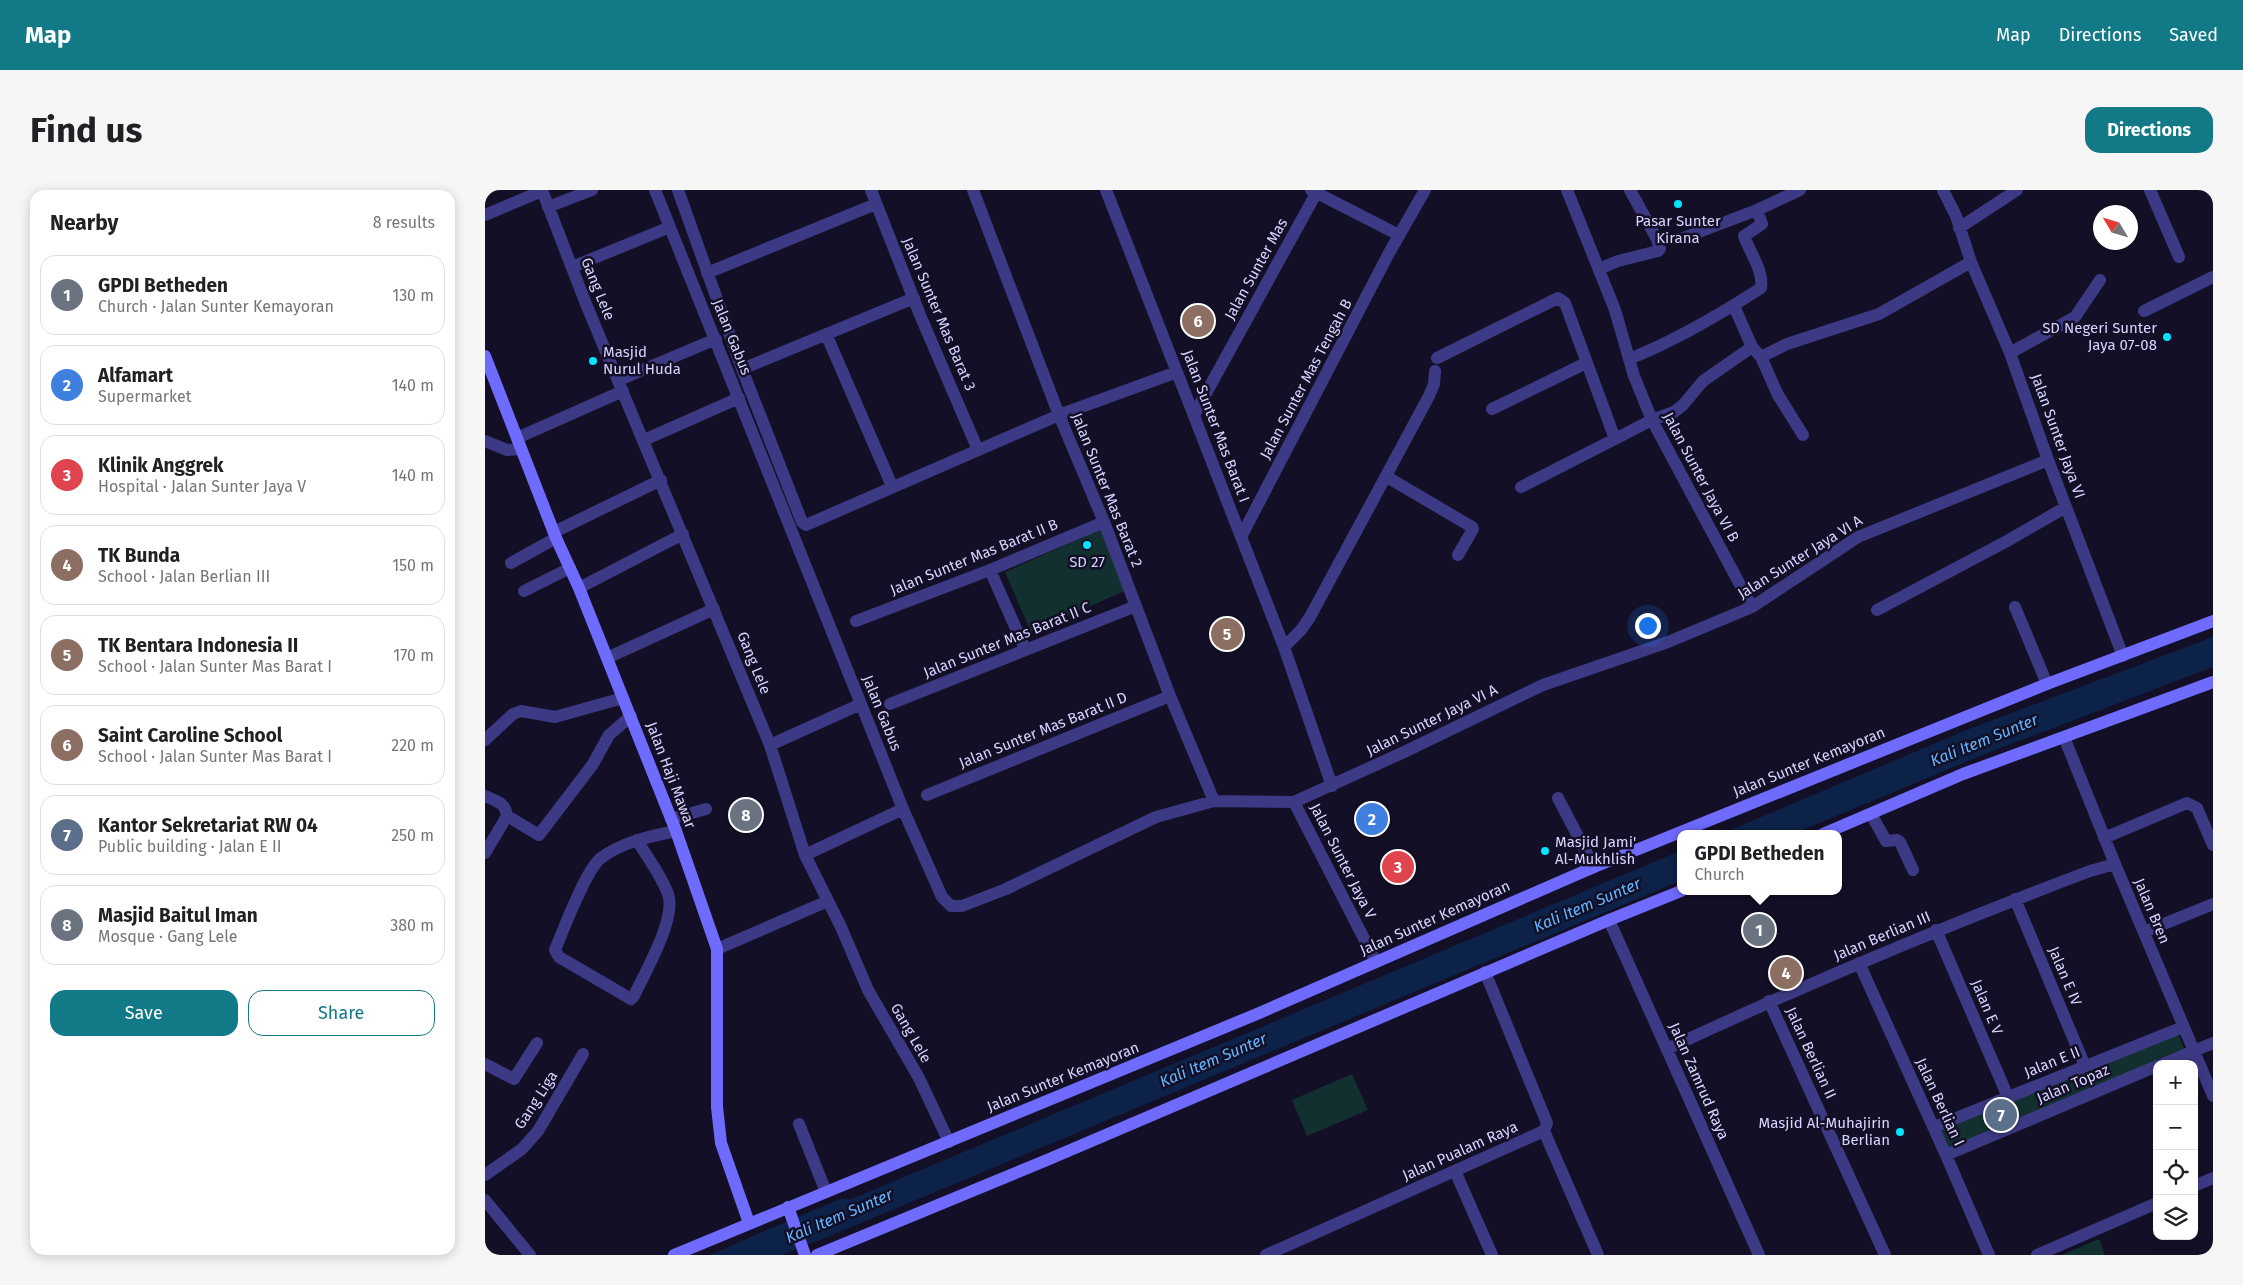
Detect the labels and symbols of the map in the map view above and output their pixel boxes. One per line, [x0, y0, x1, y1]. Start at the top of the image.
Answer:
marker: Pasar Sunter Kirana [1672, 198, 1684, 210]
north arrow [2093, 205, 2138, 250]
place label: Pasar Sunter Kirana [1635, 212, 1721, 247]
street label: Jalan Sunter Mas [1221, 215, 1291, 323]
street label: Jalan Sunter Mas Barat 3 [898, 235, 980, 393]
street label: Gang Lele [577, 255, 619, 323]
street label: Jalan Gabus [709, 296, 755, 378]
street label: Jalan Sunter Mas Tengah B [1256, 296, 1356, 462]
pin: 6 [1182, 302, 1214, 340]
place label: SD Negeri Sunter Jaya 07-08 [2042, 319, 2157, 354]
marker: SD Negeri Sunter Jaya 07-08 [2161, 331, 2173, 343]
place label: Masjid Nurul Huda [603, 343, 681, 378]
street label: Jalan Sunter Mas Barat I [1179, 347, 1253, 505]
marker: Masjid Nurul Huda [587, 355, 599, 367]
street label: Jalan Sunter Jaya VI [2027, 371, 2089, 501]
street label: Jalan Sunter Jaya VI B [1659, 409, 1743, 545]
street label: Jalan Sunter Mas Barat 2 [1068, 410, 1146, 570]
street label: Jalan Sunter Jaya VI A [1734, 511, 1866, 603]
street label: Jalan Sunter Mas Barat II B [887, 515, 1061, 599]
marker: SD 27 [1081, 539, 1093, 551]
place label: SD 27 [1069, 553, 1105, 571]
street label: Jalan Sunter Mas Barat II C [921, 598, 1094, 682]
your location [1635, 613, 1661, 639]
pin: 5 [1211, 615, 1243, 653]
street label: Gang Lele [733, 629, 775, 697]
street label: Jalan Gabus [859, 672, 905, 754]
street label: Jalan Sunter Jaya VI A [1363, 680, 1501, 760]
street label: Jalan Sunter Mas Barat II D [956, 688, 1130, 772]
water label: Kali Item Sunter [1927, 709, 2041, 770]
street label: Jalan Haji Mawar [642, 719, 700, 831]
street label: Jalan Sunter Kemayoran [1730, 723, 1888, 801]
pin: 8 [730, 796, 762, 834]
street label: Jalan Sunter Jaya V [1306, 800, 1380, 922]
pin: 2 [1356, 800, 1388, 838]
place label: Masjid Jami' Al-Mukhlish [1555, 833, 1636, 868]
marker: Masjid Jami' Al-Mukhlish [1539, 845, 1551, 857]
pin: 3 [1382, 848, 1414, 886]
water label: Kali Item Sunter [1531, 874, 1644, 936]
street label: Jalan Bren [2130, 876, 2174, 946]
street label: Jalan Sunter Kemayoran [1357, 877, 1513, 959]
street label: Jalan Berlian III [1831, 907, 1933, 965]
pin: 1 [1743, 911, 1775, 949]
street label: Jalan E IV [2044, 944, 2086, 1009]
pin: 4 [1770, 954, 1802, 992]
street label: Jalan E V [1967, 977, 2007, 1038]
street label: Gang Lele [887, 1000, 935, 1066]
street label: Jalan Berlian II [1782, 1004, 1840, 1102]
street label: Jalan Zamrud Raya [1665, 1020, 1733, 1142]
water label: Kali Item Sunter [1157, 1029, 1270, 1091]
street label: Jalan Sunter Kemayoran [984, 1038, 1142, 1116]
street label: Jalan E II [2021, 1043, 2083, 1081]
street label: Jalan Berlian I [1912, 1055, 1968, 1149]
street label: Jalan Topaz [2034, 1061, 2112, 1107]
street label: Gang Liga [511, 1068, 561, 1132]
pin: 7 [1985, 1096, 2017, 1134]
place label: Masjid Al-Muhajirin Berlian [1759, 1114, 1890, 1149]
street label: Jalan Pualam Raya [1400, 1117, 1520, 1185]
marker: Masjid Al-Muhajirin Berlian [1894, 1126, 1906, 1138]
water label: Kali Item Sunter [783, 1185, 896, 1247]

